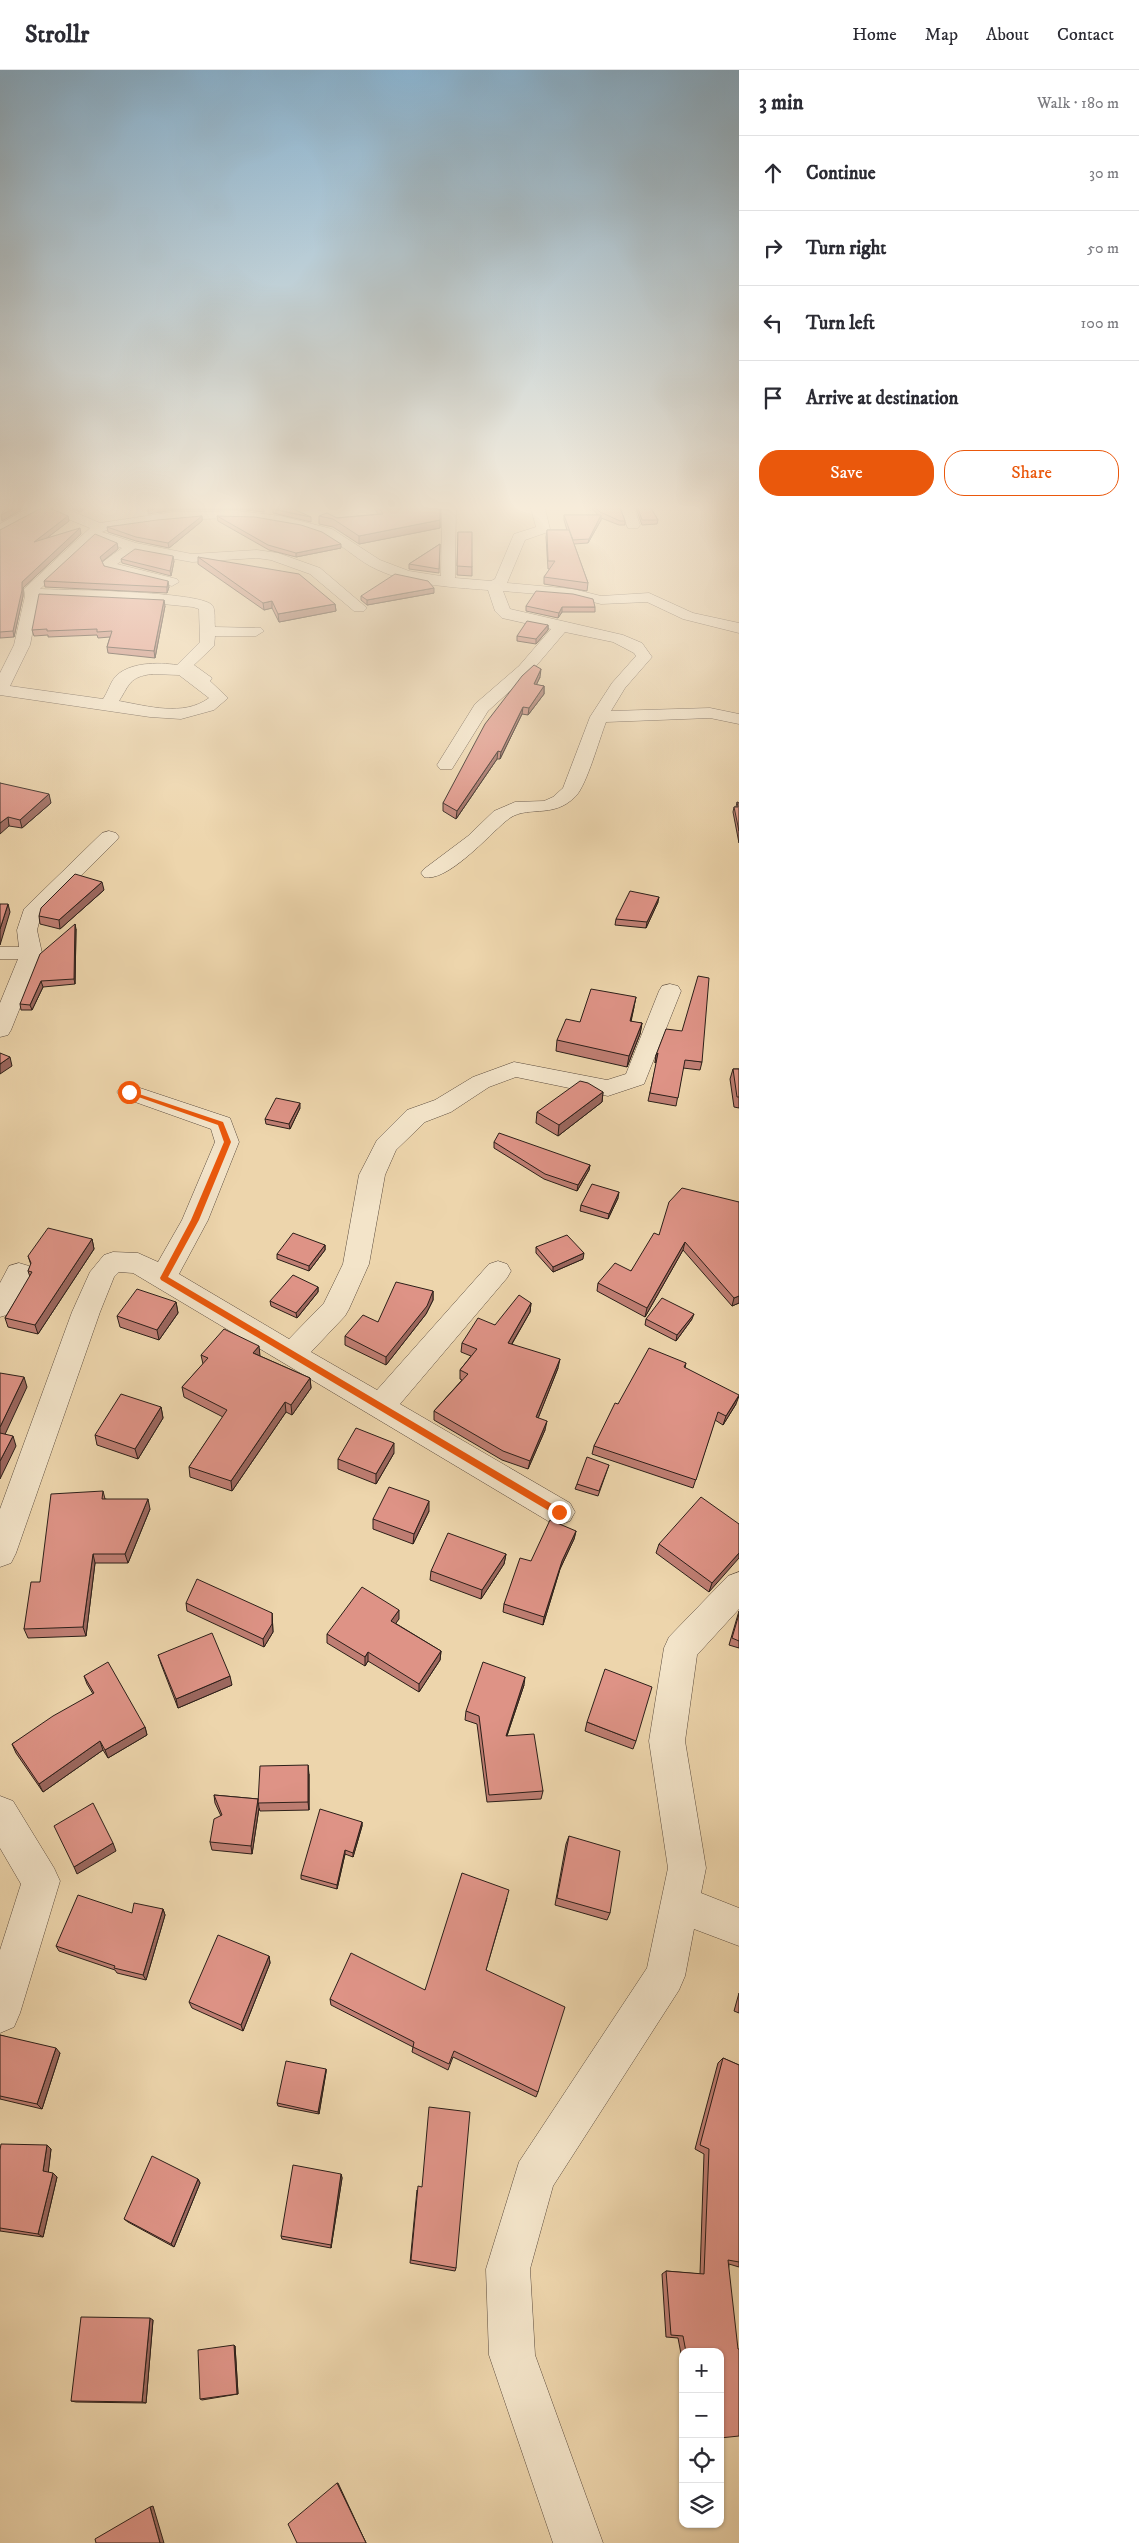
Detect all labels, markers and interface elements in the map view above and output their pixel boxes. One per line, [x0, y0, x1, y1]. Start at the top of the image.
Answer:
text: Strollr [25, 20, 89, 50]
text: Home [852, 24, 897, 46]
text: Map [925, 24, 958, 46]
text: About [986, 24, 1029, 46]
text: Contact [1057, 24, 1114, 46]
text: 3 min [759, 90, 804, 116]
text: Walk · 180 m [1037, 93, 1119, 113]
icon: ahead [759, 159, 787, 187]
text: Continue [806, 162, 876, 185]
text: 30 m [1089, 163, 1119, 183]
icon: right [759, 234, 787, 262]
text: Turn right [806, 237, 886, 260]
text: 50 m [1087, 238, 1119, 258]
icon: left [759, 309, 787, 337]
text: Turn left [806, 312, 875, 335]
text: 100 m [1081, 313, 1119, 333]
icon: arrive [759, 384, 787, 412]
text: Arrive at destination [806, 387, 958, 410]
button: Save [759, 450, 934, 496]
button: Share [944, 450, 1119, 496]
route start [118, 1081, 141, 1104]
route end [548, 1501, 571, 1524]
map controls [679, 2348, 724, 2528]
button: + [679, 2348, 724, 2393]
button: − [679, 2393, 724, 2438]
button: locate [679, 2438, 724, 2483]
button: layers [679, 2483, 724, 2528]

